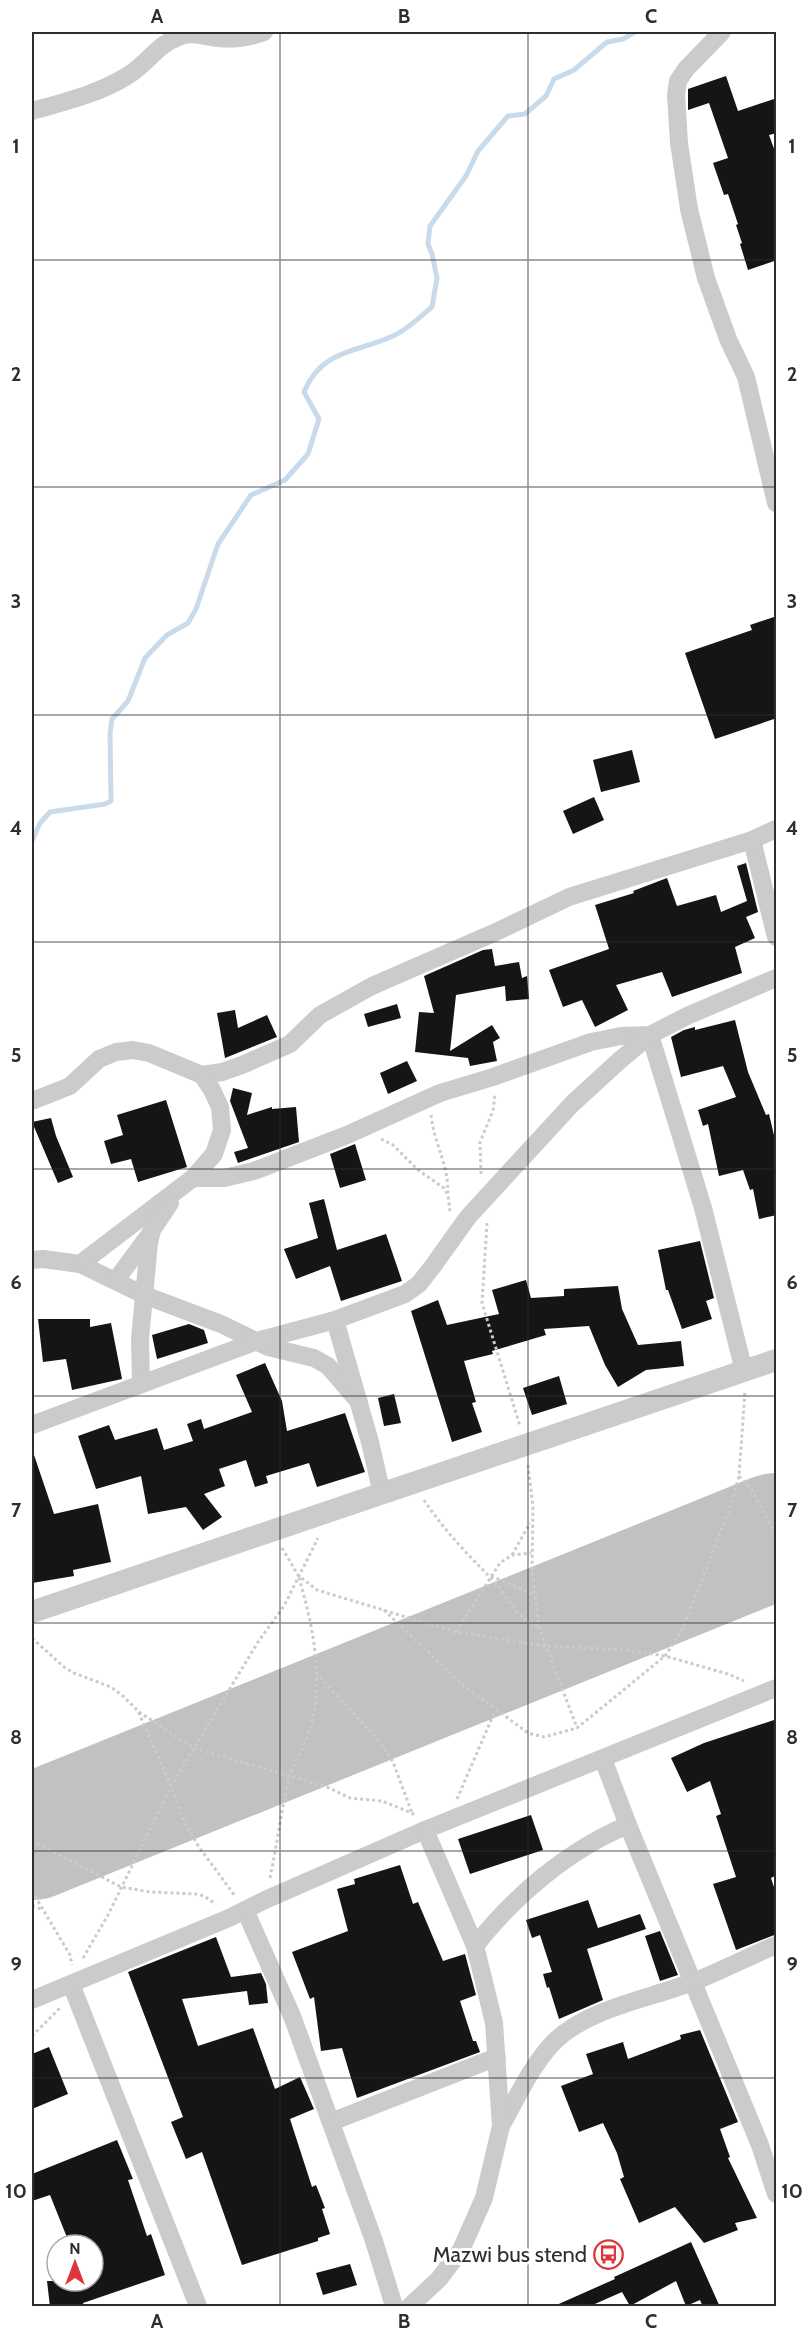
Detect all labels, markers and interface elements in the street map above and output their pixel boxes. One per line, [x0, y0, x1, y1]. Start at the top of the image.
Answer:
text: A [151, 4, 164, 28]
text: B [398, 4, 410, 28]
text: C [645, 4, 657, 28]
text: 1 [12, 134, 20, 158]
text: 1 [788, 134, 796, 158]
text: 2 [11, 362, 21, 386]
text: 2 [787, 362, 797, 386]
text: 3 [11, 589, 21, 613]
text: 3 [787, 589, 797, 613]
text: 4 [10, 816, 22, 840]
text: 4 [786, 816, 798, 840]
text: 5 [11, 1043, 21, 1067]
text: 5 [787, 1043, 797, 1067]
text: 6 [10, 1270, 22, 1294]
text: 6 [786, 1270, 798, 1294]
text: 7 [11, 1498, 22, 1522]
text: 7 [787, 1498, 798, 1522]
text: 8 [10, 1725, 22, 1749]
text: 8 [786, 1725, 798, 1749]
text: 9 [10, 1952, 22, 1976]
text: 9 [786, 1952, 798, 1976]
text: 10 [5, 2179, 27, 2203]
text: 10 [781, 2179, 803, 2203]
north arrow [45, 2233, 105, 2293]
bus stop icon: Mazwi bus stend [592, 2238, 624, 2270]
text: N [69, 2239, 81, 2258]
place label: Mazwi bus stend [433, 2241, 587, 2268]
text: A [151, 2309, 164, 2333]
text: B [398, 2309, 410, 2333]
text: C [645, 2309, 657, 2333]

